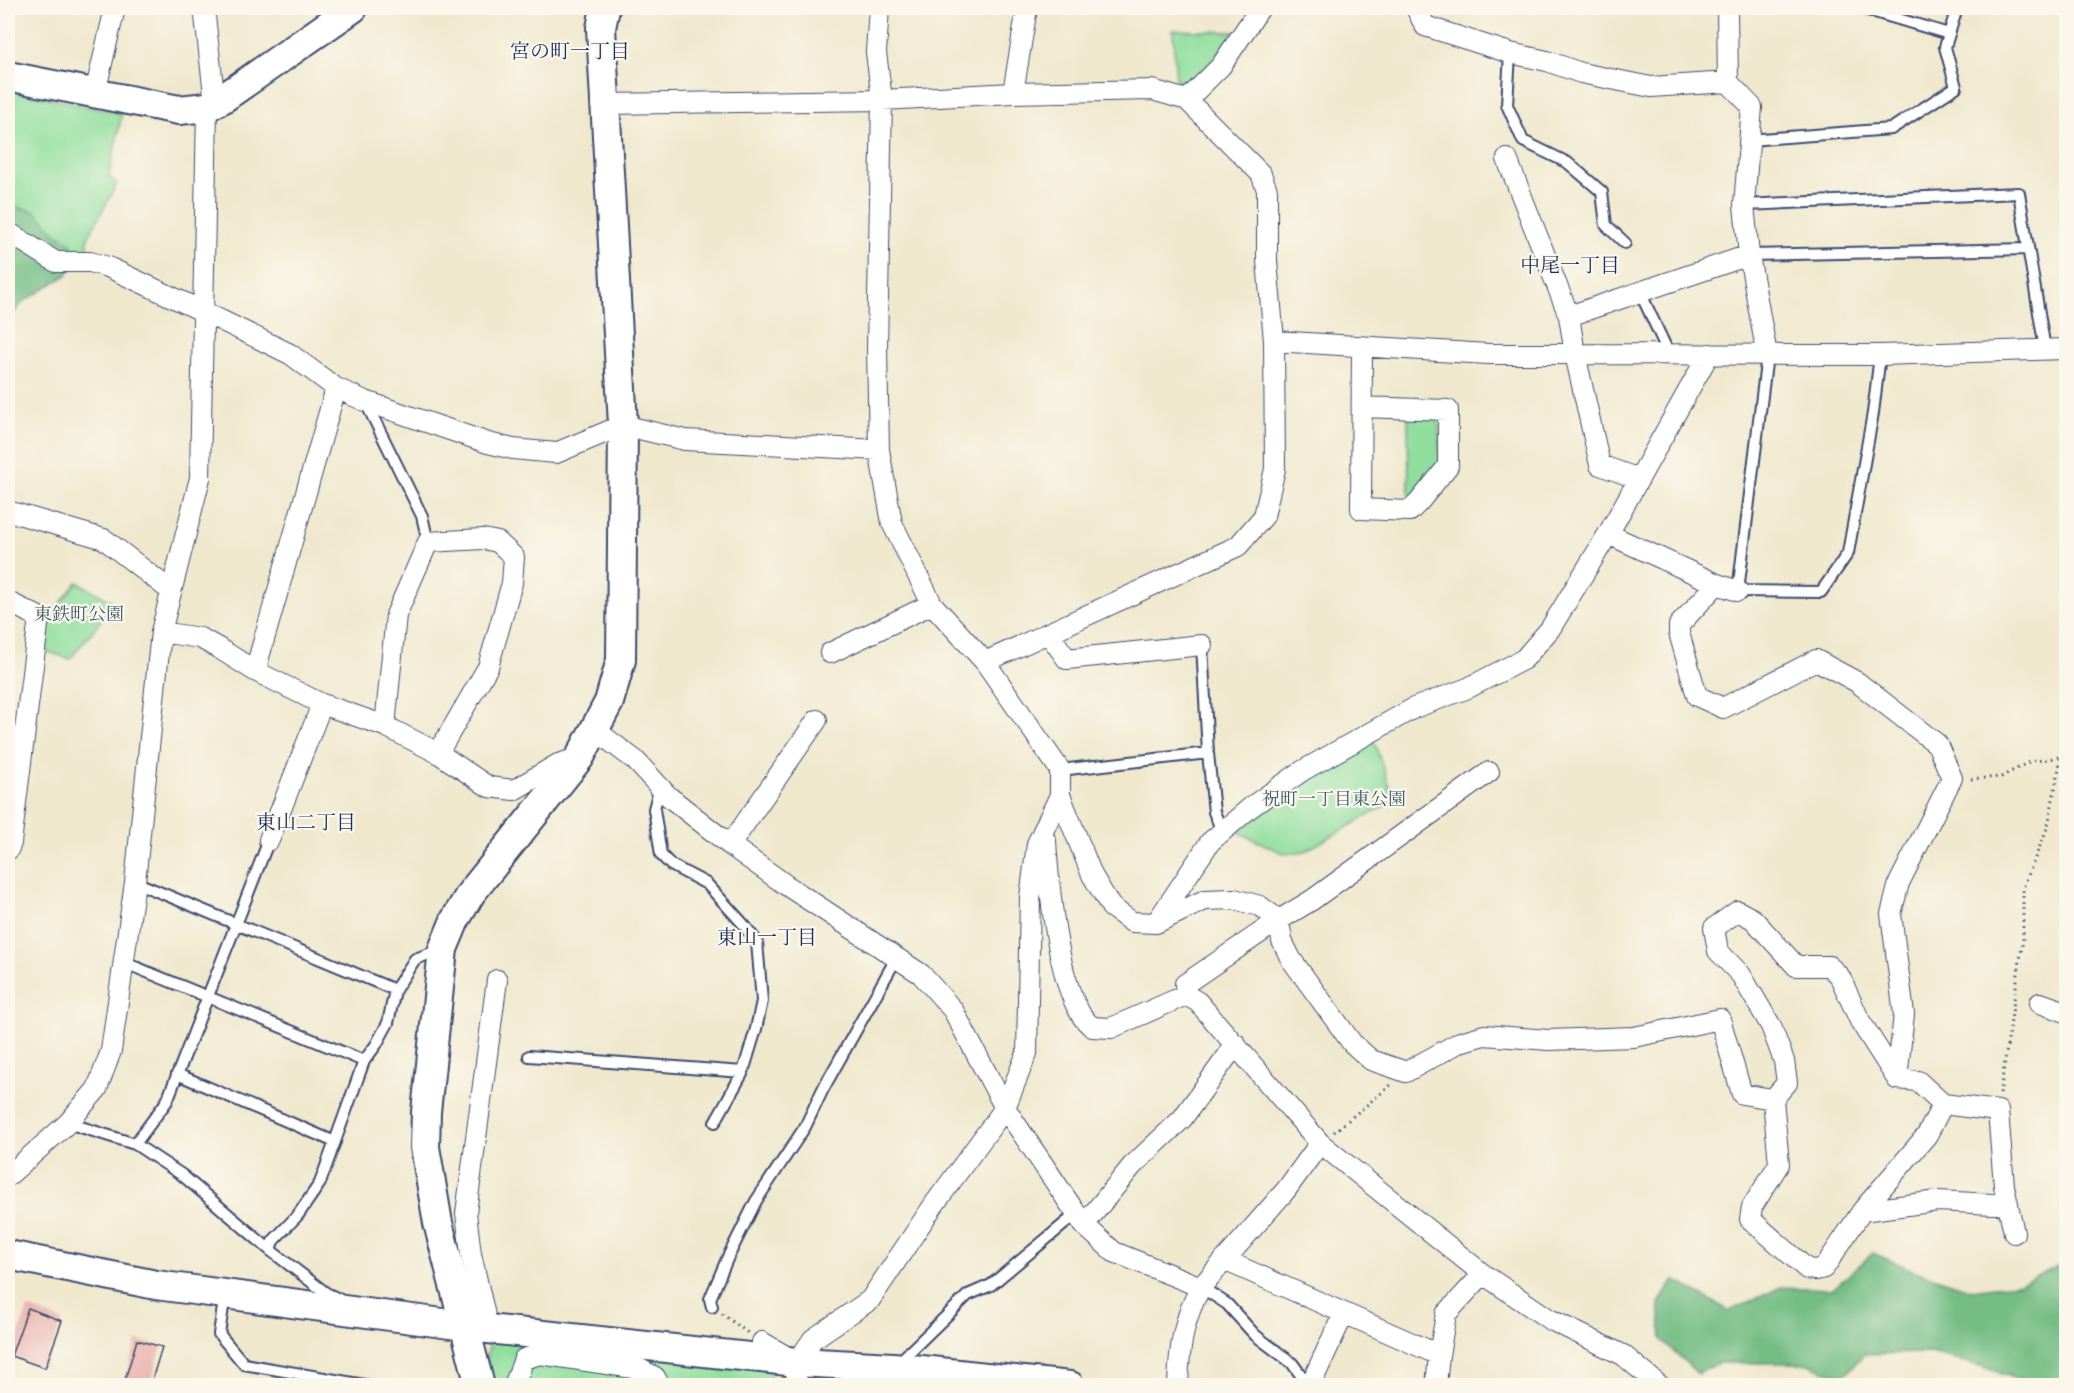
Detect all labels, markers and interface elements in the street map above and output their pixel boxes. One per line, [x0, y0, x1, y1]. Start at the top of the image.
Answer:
district label: 宮の町一丁目 [510, 39, 630, 63]
district label: 中尾一丁目 [1520, 253, 1620, 277]
park label: 東鉄町公園 [34, 603, 124, 625]
park label: 祝町一丁目東公園 [1262, 788, 1406, 810]
district label: 東山二丁目 [256, 810, 356, 834]
district label: 東山一丁目 [717, 925, 817, 949]

